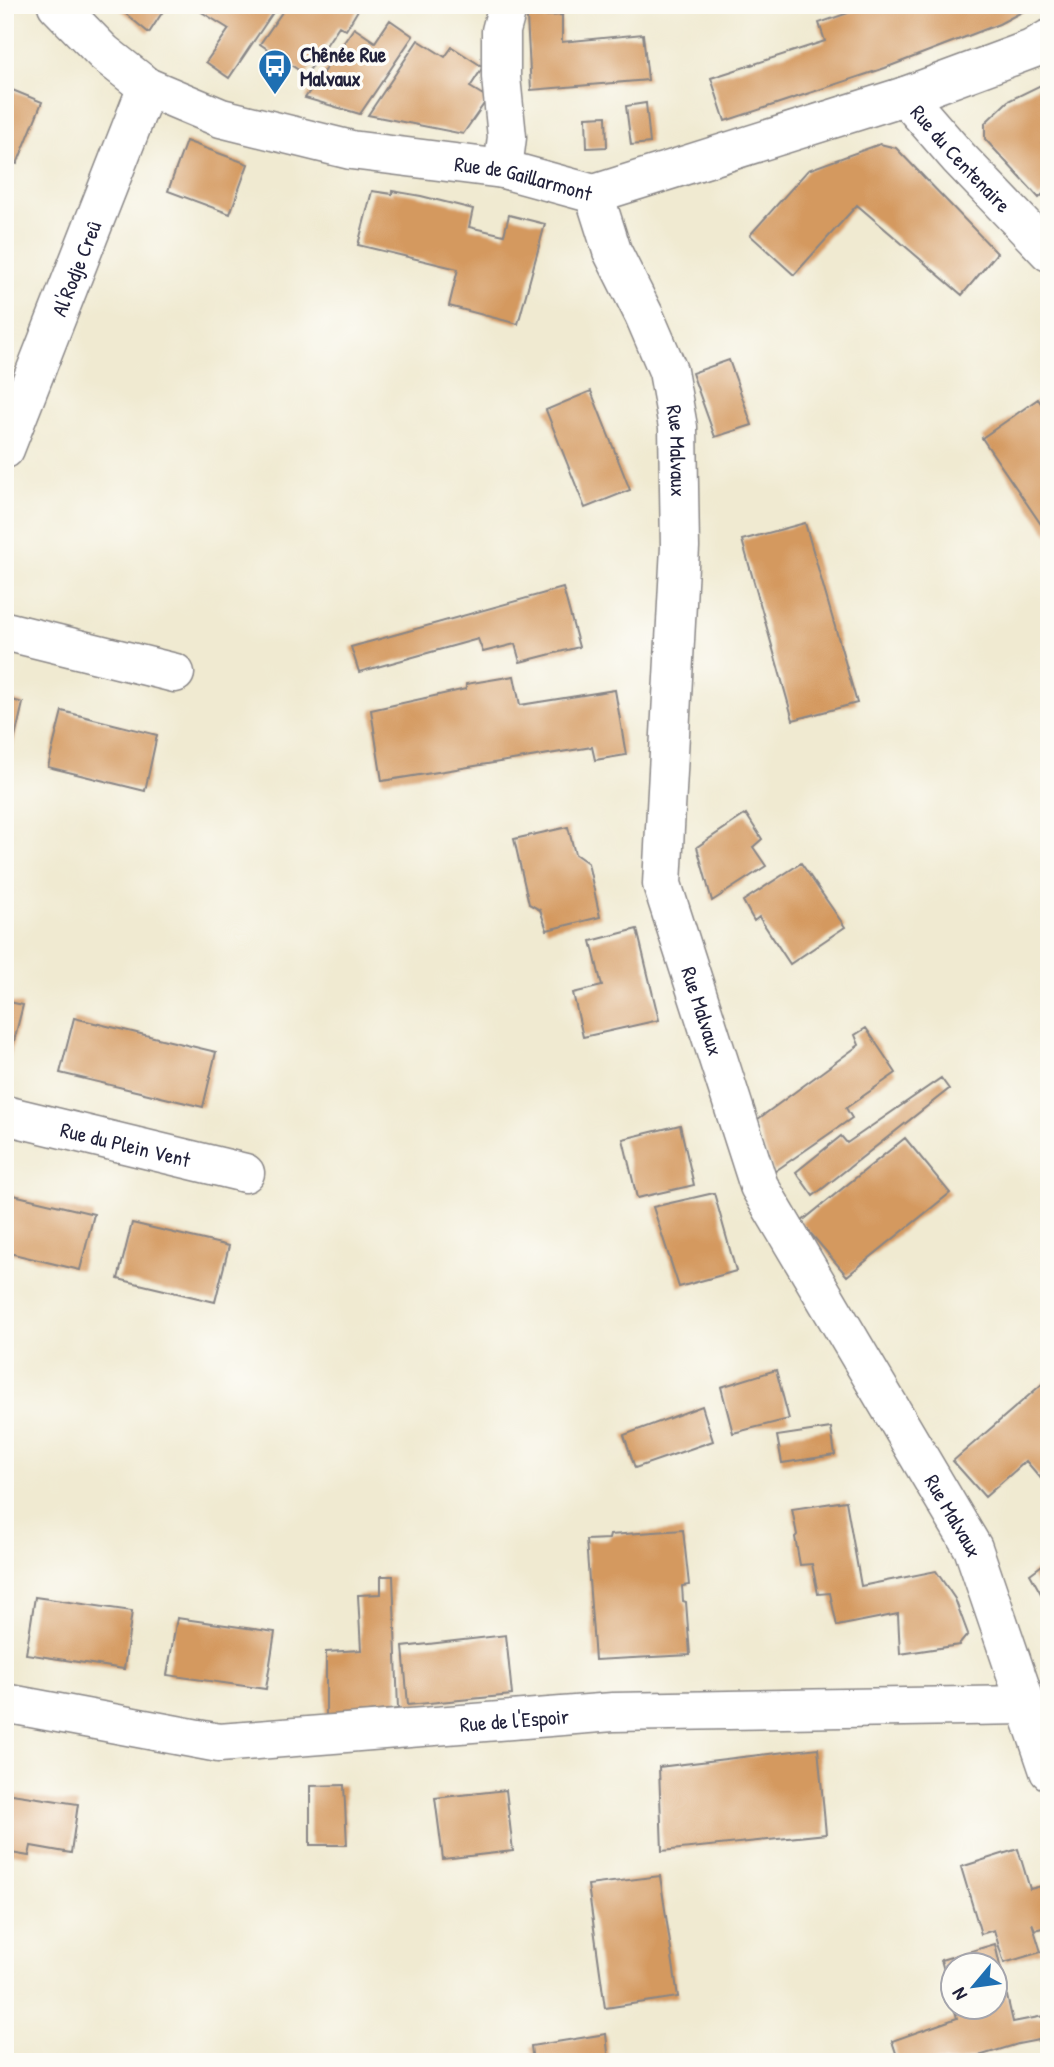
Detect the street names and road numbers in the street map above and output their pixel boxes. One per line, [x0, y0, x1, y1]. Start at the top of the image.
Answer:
street label: Rue du Centenaire [904, 98, 1018, 219]
street label: Rue de Gaillarmont [453, 149, 596, 208]
street label: Al'Rodje Creû [44, 216, 108, 320]
street label: Rue Malvaux [660, 403, 694, 497]
street label: Rue Malvaux [675, 963, 731, 1059]
street label: Rue du Plein Vent [58, 1114, 194, 1174]
street label: Rue Malvaux [918, 1469, 990, 1561]
street label: Rue de l'Espoir [459, 1701, 570, 1739]

